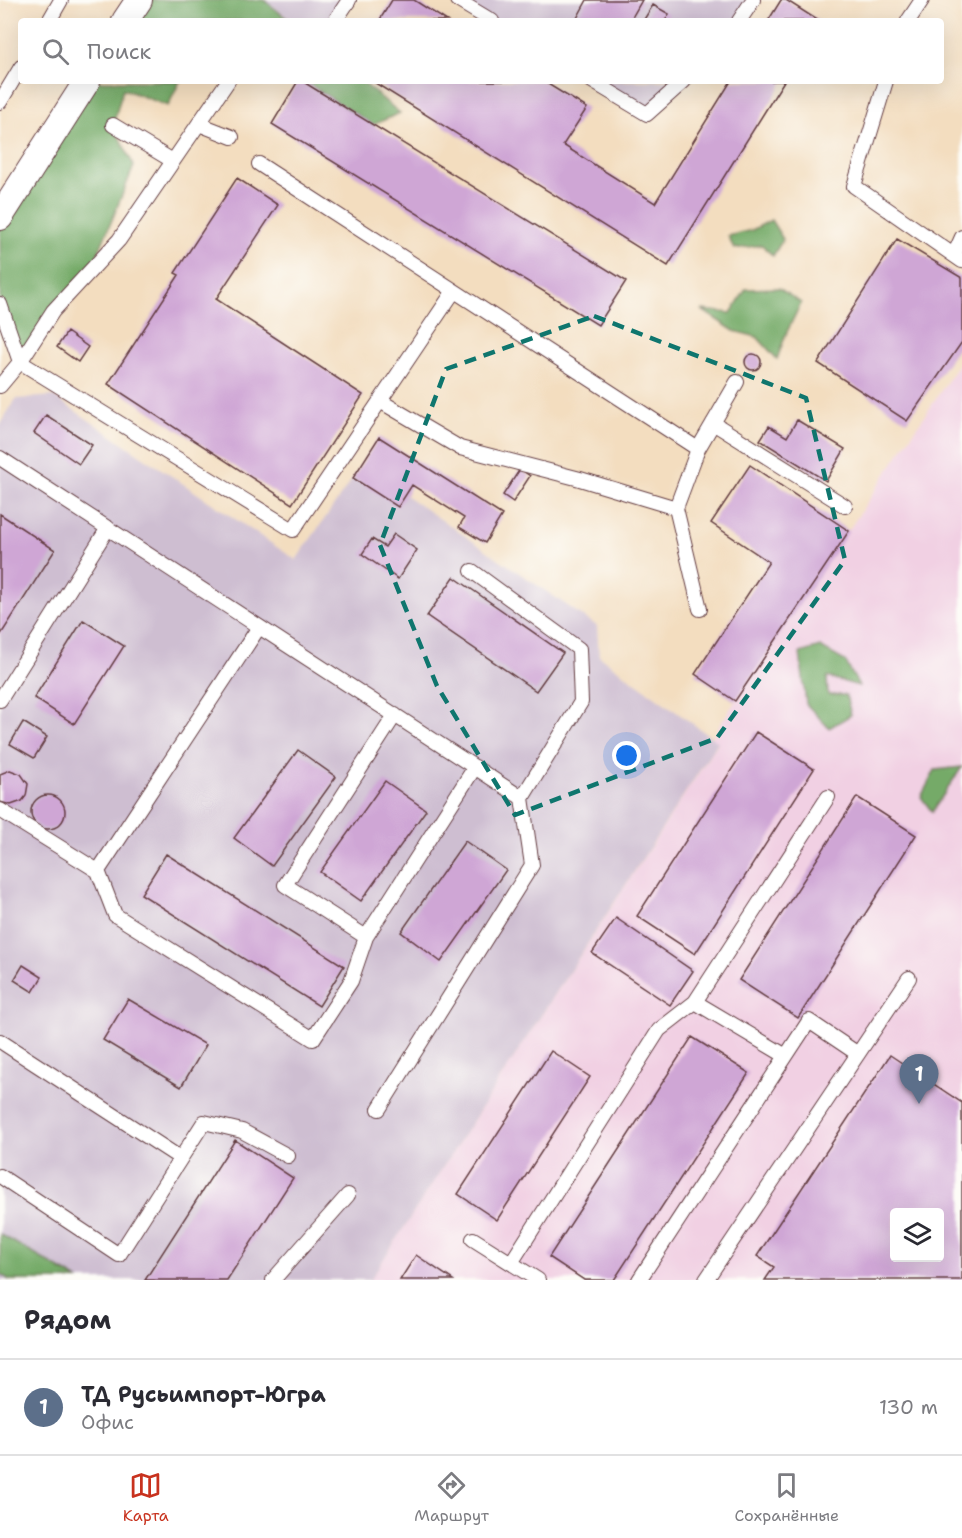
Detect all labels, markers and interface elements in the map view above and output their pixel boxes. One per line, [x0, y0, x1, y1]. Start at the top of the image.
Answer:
search box [18, 18, 944, 84]
icon: search [39, 35, 72, 68]
text: Поиск [87, 37, 151, 66]
your location [612, 741, 641, 770]
pin: 1 [900, 1054, 938, 1104]
map controls [890, 1208, 944, 1262]
button: layers [890, 1208, 944, 1262]
text: Рядом [24, 1302, 111, 1337]
text: ТД Русьимпорт-Югра [81, 1380, 326, 1409]
text: 1 [39, 1394, 48, 1420]
text: 130 m [879, 1394, 938, 1420]
text: Офис [81, 1409, 134, 1435]
tab: Карта [123, 1469, 169, 1526]
tab: Маршрут [414, 1469, 489, 1526]
tab: Сохранённые [735, 1469, 839, 1526]

